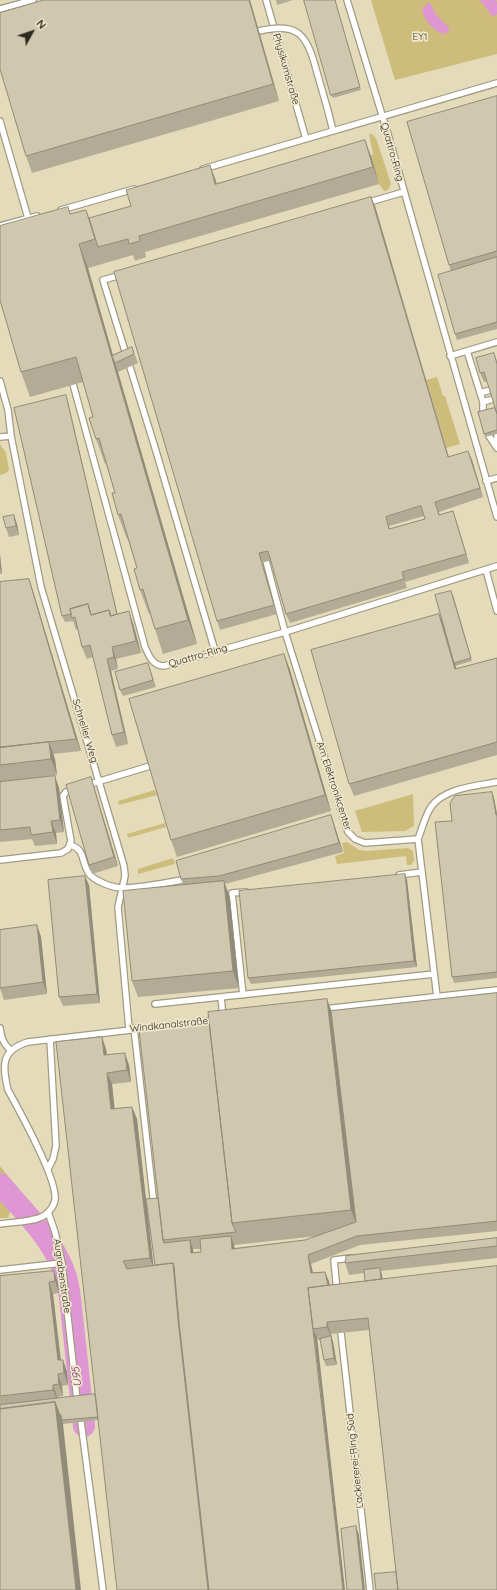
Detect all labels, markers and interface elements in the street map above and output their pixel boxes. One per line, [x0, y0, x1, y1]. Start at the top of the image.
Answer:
north arrow [12, 12, 52, 52]
text: N [33, 17, 49, 32]
park label: EY1 [413, 31, 427, 43]
street label: Physikumstraße [270, 32, 302, 106]
street label: Quattro-Ring [378, 121, 406, 183]
street label: Quattro-Ring [167, 642, 229, 670]
street label: Schneller Weg [70, 698, 100, 764]
street label: Am Elektronikcenter [314, 740, 354, 832]
street label: Windkanalstraße [129, 1015, 209, 1035]
street label: Augrabenstraße [51, 1238, 73, 1314]
water label: U95 [69, 1366, 85, 1388]
street label: Lackiererei-Ring Süd [344, 1413, 366, 1509]

